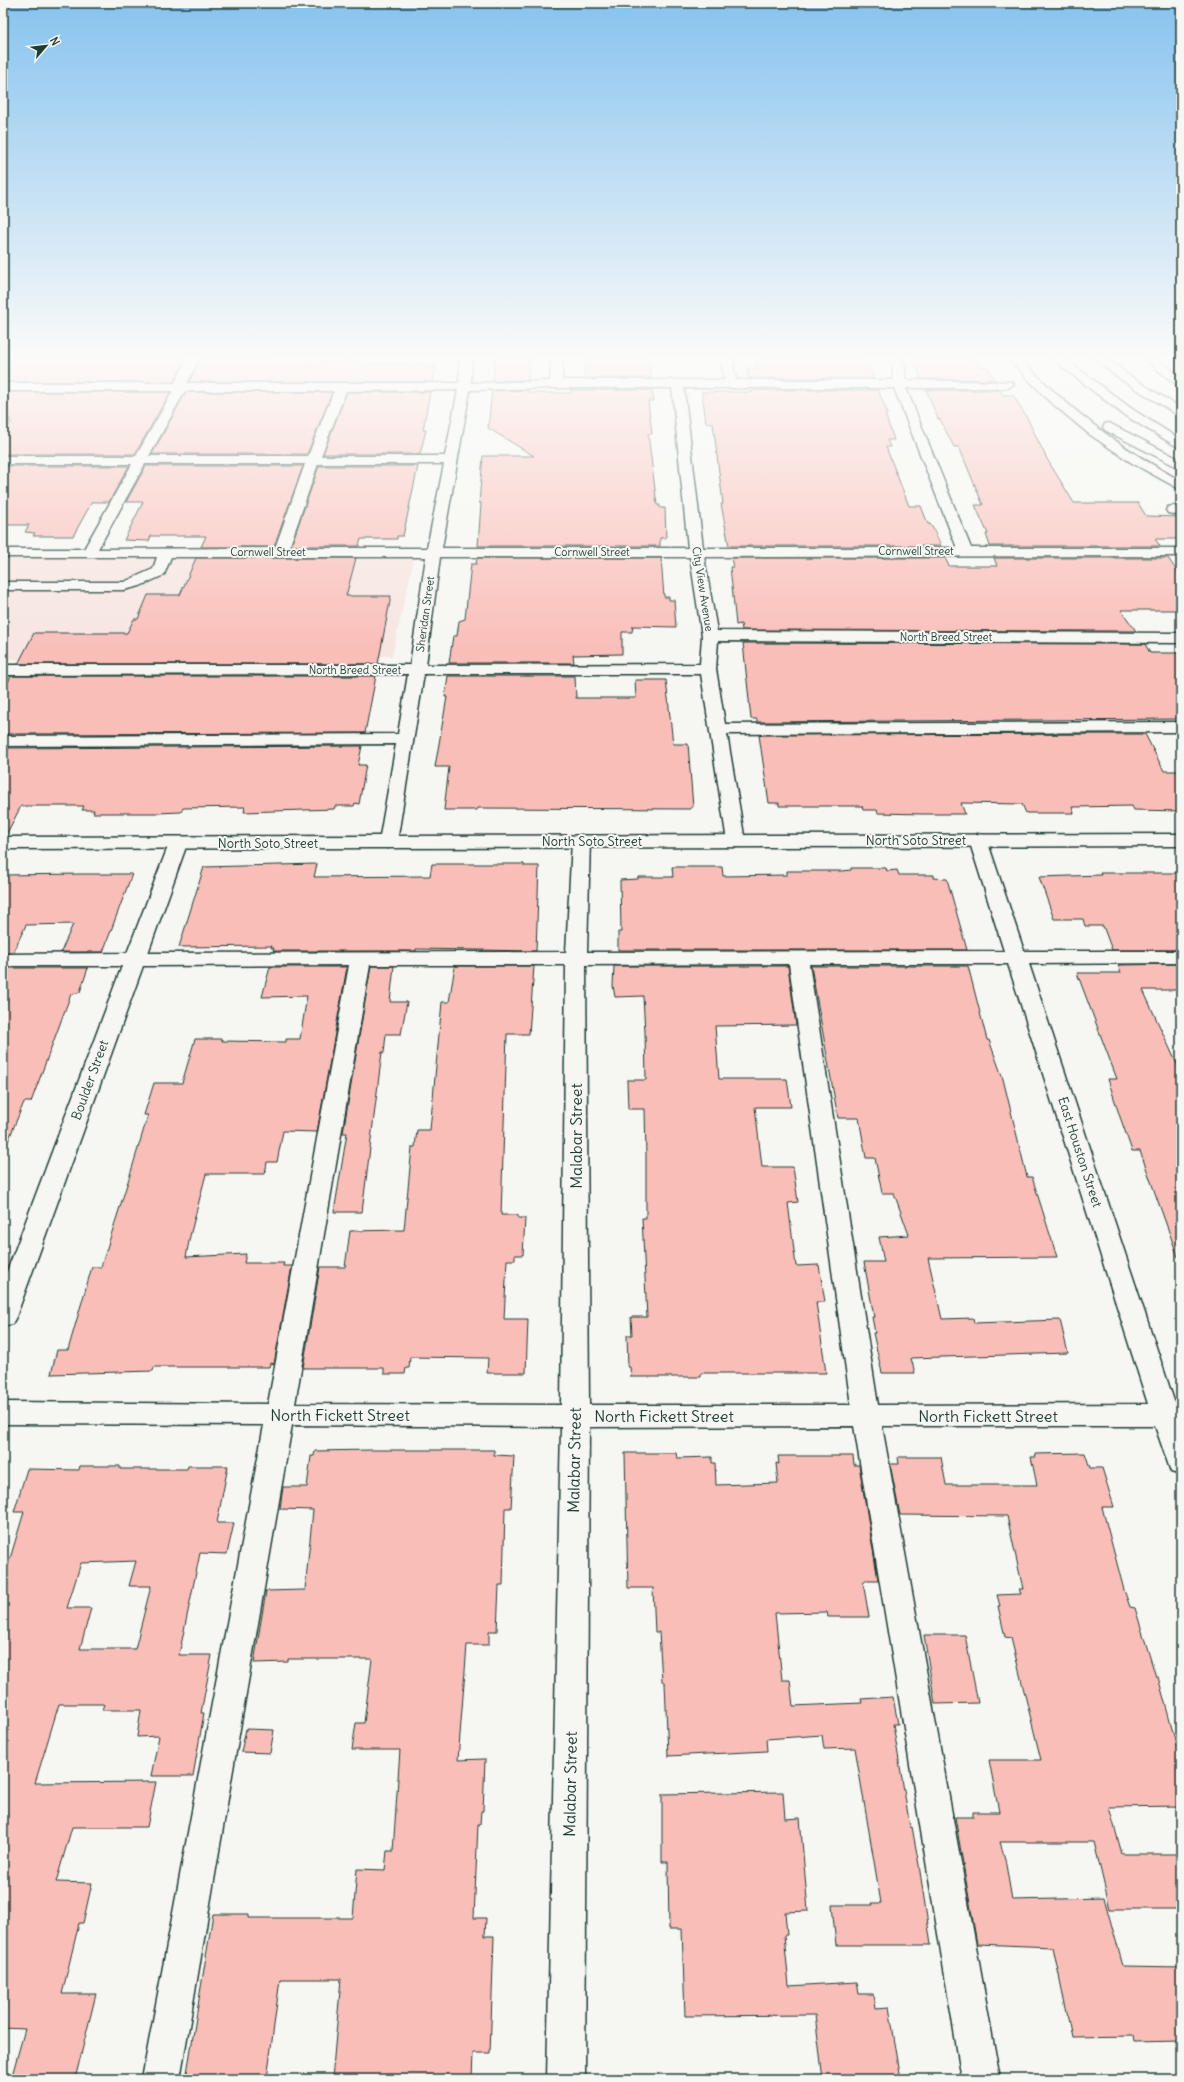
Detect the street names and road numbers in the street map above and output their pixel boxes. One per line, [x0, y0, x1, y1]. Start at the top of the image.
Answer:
street label: Cornwell Street [878, 544, 954, 558]
street label: Cornwell Street [230, 545, 306, 559]
street label: Cornwell Street [554, 545, 630, 559]
street label: City View Avenue [689, 546, 717, 632]
street label: Sheridan Street [413, 575, 437, 653]
street label: North Breed Street [900, 630, 993, 644]
street label: North Breed Street [309, 663, 402, 677]
street label: North Soto Street [866, 832, 967, 849]
street label: North Soto Street [542, 833, 643, 850]
street label: North Soto Street [218, 835, 319, 852]
street label: Boulder Street [68, 1037, 113, 1122]
street label: Malabar Street [566, 1083, 586, 1189]
street label: East Houston Street [1054, 1094, 1106, 1210]
street label: North Fickett Street [270, 1405, 410, 1425]
street label: Malabar Street [563, 1406, 585, 1513]
street label: North Fickett Street [594, 1406, 734, 1426]
street label: North Fickett Street [918, 1406, 1058, 1426]
street label: Malabar Street [559, 1730, 581, 1837]

